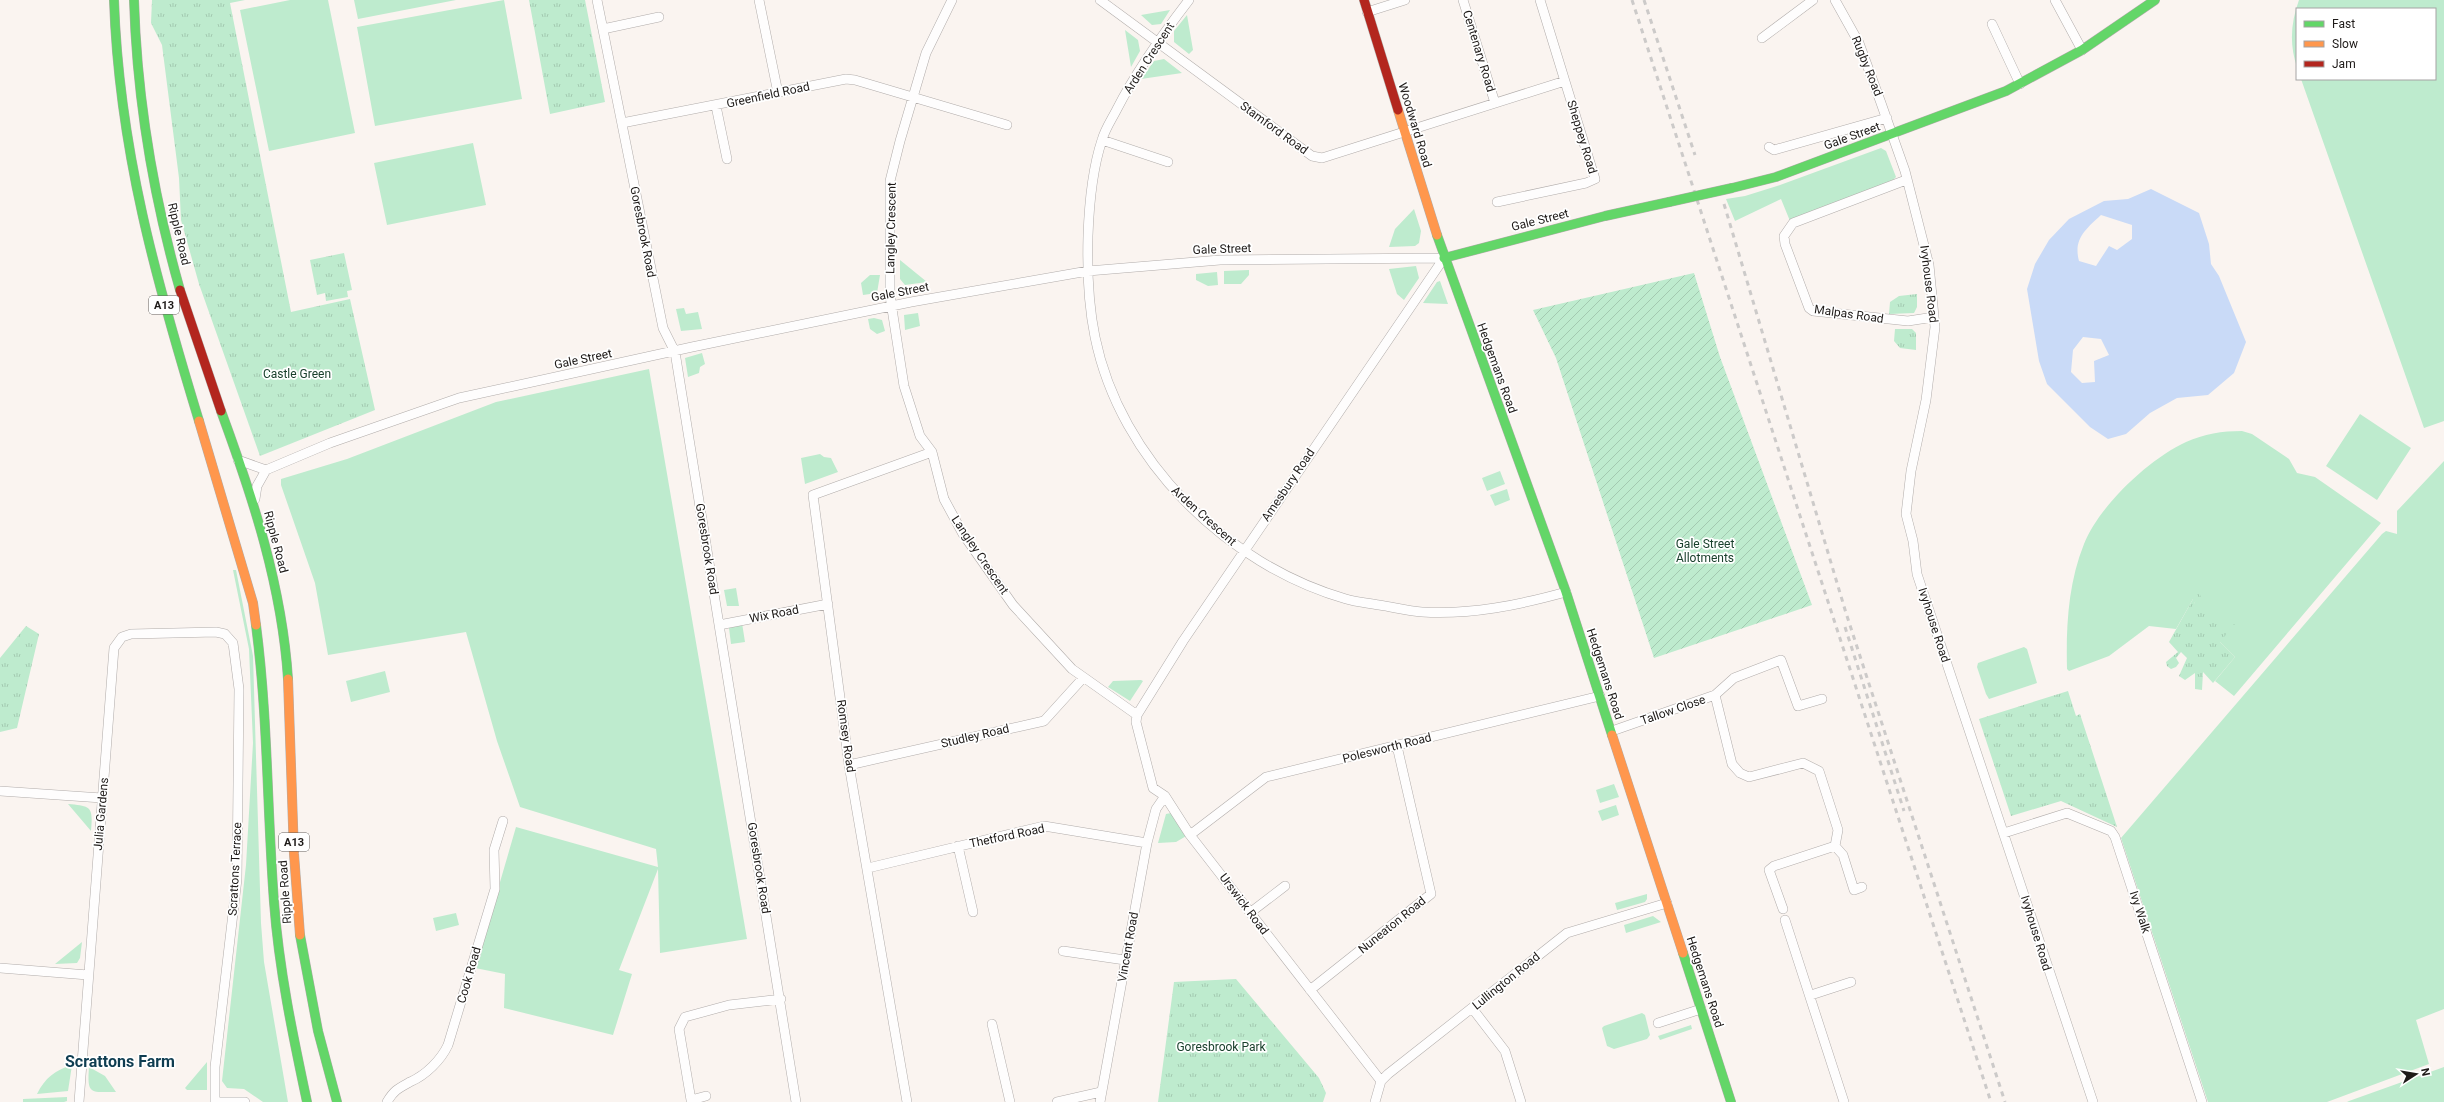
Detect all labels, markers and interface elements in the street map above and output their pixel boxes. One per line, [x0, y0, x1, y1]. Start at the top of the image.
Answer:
street label: Centenary Road [1460, 8, 1498, 94]
legend [2296, 8, 2436, 80]
text: Fast [2332, 17, 2355, 31]
street label: Arden Crescent [1121, 20, 1177, 96]
street label: Rugby Road [1849, 34, 1885, 98]
text: Slow [2332, 37, 2358, 51]
text: Jam [2332, 57, 2356, 71]
street label: Greenfield Road [725, 79, 811, 111]
street label: Woodward Road [1395, 81, 1435, 169]
street label: Stamford Road [1237, 99, 1311, 157]
street label: Sheppey Road [1564, 99, 1600, 175]
street label: Gale Street [1822, 119, 1882, 153]
street label: Langley Crescent [883, 182, 899, 274]
street label: Goresbrook Road [627, 185, 659, 279]
street label: Ripple Road [165, 201, 193, 267]
street label: Gale Street [1510, 206, 1570, 234]
street label: Gale Street [1192, 241, 1252, 257]
street label: Ivyhouse Road [1917, 244, 1941, 324]
street label: Gale Street [870, 280, 930, 304]
road number: A13 [149, 296, 179, 314]
street label: Malpas Road [1813, 302, 1885, 326]
street label: Hedgemans Road [1474, 321, 1520, 415]
street label: Gale Street [553, 346, 613, 372]
park label: Castle Green [263, 367, 331, 381]
street label: Amesbury Road [1259, 446, 1317, 524]
street label: Arden Crescent [1169, 483, 1239, 549]
street label: Goresbrook Road [693, 502, 721, 596]
street label: Ripple Road [261, 509, 291, 575]
street label: Langley Crescent [949, 513, 1011, 597]
park label: Gale Street Allotments [1676, 537, 1734, 565]
street label: Ivyhouse Road [1915, 586, 1953, 664]
street label: Wix Road [748, 602, 800, 626]
street label: Hedgemans Road [1584, 627, 1626, 721]
street label: Tallow Close [1639, 692, 1707, 728]
street label: Romsey Road [834, 699, 858, 773]
street label: Studley Road [939, 721, 1011, 751]
street label: Polesworth Road [1341, 730, 1433, 766]
street label: Julia Gardens [91, 777, 111, 851]
street label: Goresbrook Road [745, 821, 773, 915]
street label: Thetford Road [968, 821, 1046, 851]
street label: Scrattons Terrace [226, 822, 244, 916]
road number: A13 [279, 833, 309, 851]
street label: Ripple Road [276, 860, 294, 924]
street label: Urswick Road [1216, 871, 1272, 937]
street label: Ivy Walk [2127, 889, 2154, 936]
street label: Nuneaton Road [1356, 894, 1428, 956]
street label: Ivyhouse Road [2018, 894, 2054, 972]
street label: Vincent Road [1115, 911, 1141, 983]
street label: Hedgemans Road [1684, 935, 1726, 1029]
street label: Cook Road [454, 945, 484, 1005]
street label: Lullington Road [1469, 950, 1543, 1012]
park label: Goresbrook Park [1176, 1040, 1266, 1054]
district label: Scrattons Farm [65, 1052, 175, 1071]
north arrow [2396, 1054, 2436, 1094]
text: N [2418, 1067, 2433, 1077]

